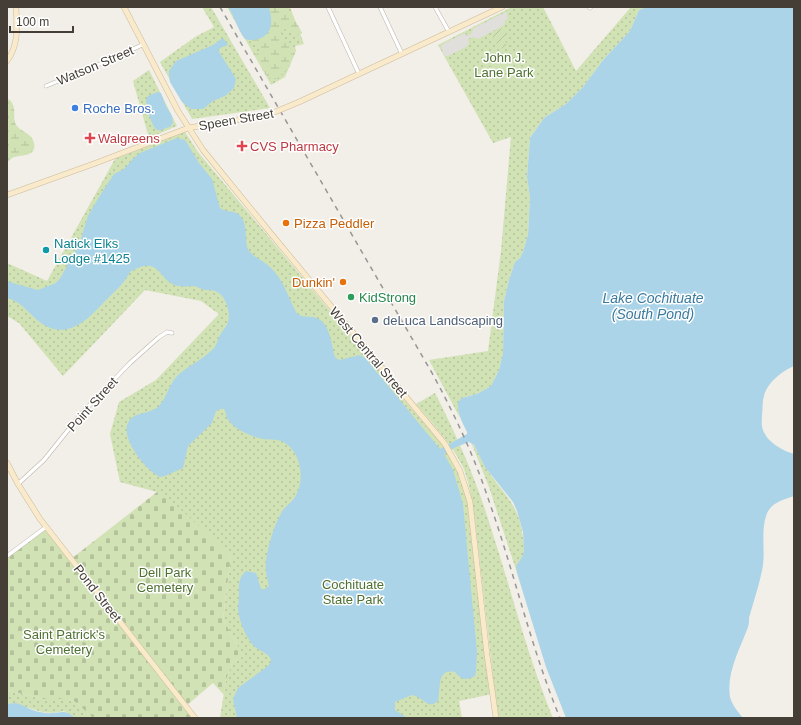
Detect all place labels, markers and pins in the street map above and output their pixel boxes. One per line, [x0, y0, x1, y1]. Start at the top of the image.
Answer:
place label: Roche Bros. [83, 101, 155, 116]
marker: Roche Bros. [70, 103, 80, 113]
place label: Walgreens [98, 131, 160, 146]
marker: Walgreens [85, 133, 95, 143]
place label: CVS Pharmacy [250, 139, 339, 154]
marker: CVS Pharmacy [237, 141, 247, 151]
place label: Pizza Peddler [294, 216, 375, 231]
marker: Pizza Peddler [281, 218, 291, 228]
place label: Natick Elks Lodge #1425 [54, 236, 130, 266]
marker: Natick Elks Lodge #1425 [41, 245, 51, 255]
place label: Dunkin' [292, 275, 335, 290]
marker: Dunkin' [338, 277, 348, 287]
place label: KidStrong [359, 290, 416, 305]
marker: KidStrong [346, 292, 356, 302]
place label: deLuca Landscaping [383, 313, 503, 328]
marker: deLuca Landscaping [370, 315, 380, 325]

